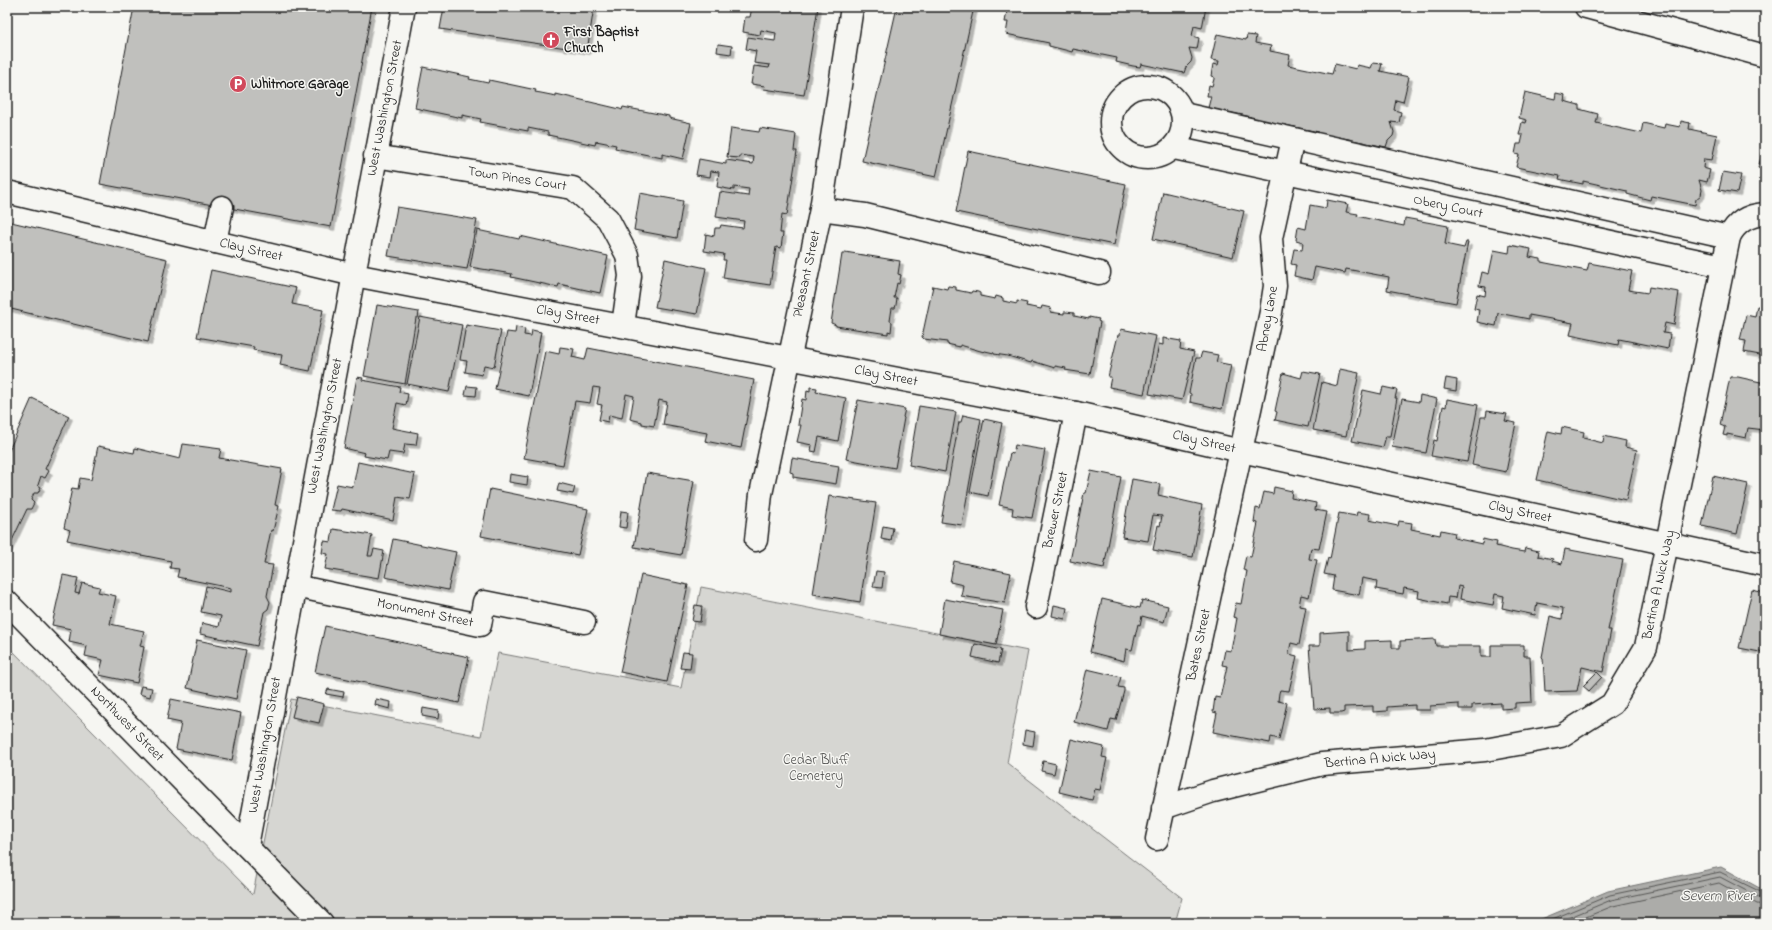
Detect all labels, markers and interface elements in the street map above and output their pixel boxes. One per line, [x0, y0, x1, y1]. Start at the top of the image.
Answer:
place label: First Baptist Church [563, 22, 639, 59]
church icon: First Baptist Church [541, 30, 561, 50]
street label: West Washington Street [362, 38, 410, 178]
parking icon: Whitmore Garage [228, 74, 248, 94]
place label: Whitmore Garage [251, 74, 350, 97]
street label: Town Pines Court [466, 161, 568, 197]
street label: Obery Court [1411, 189, 1485, 226]
street label: Pleasant Street [788, 228, 827, 319]
street label: Clay Street [217, 233, 285, 268]
street label: Abney Lane [1252, 284, 1285, 354]
street label: Clay Street [534, 299, 602, 332]
street label: West Washington Street [302, 356, 350, 496]
street label: Clay Street [852, 360, 920, 393]
street label: Clay Street [1170, 425, 1238, 460]
street label: Brewer Street [1037, 469, 1075, 552]
street label: Clay Street [1486, 495, 1554, 530]
street label: Bertina A Nick Way [1637, 528, 1682, 643]
street label: Monument Street [375, 593, 475, 634]
street label: Bates Street [1181, 606, 1217, 684]
street label: West Washington Street [243, 675, 288, 815]
street label: Northwest Street [85, 681, 169, 767]
street label: Bertina A Nick Way [1323, 744, 1437, 775]
park label: Cedar Bluff Cemetery [783, 750, 850, 788]
water label: Severn River [1680, 885, 1756, 907]

